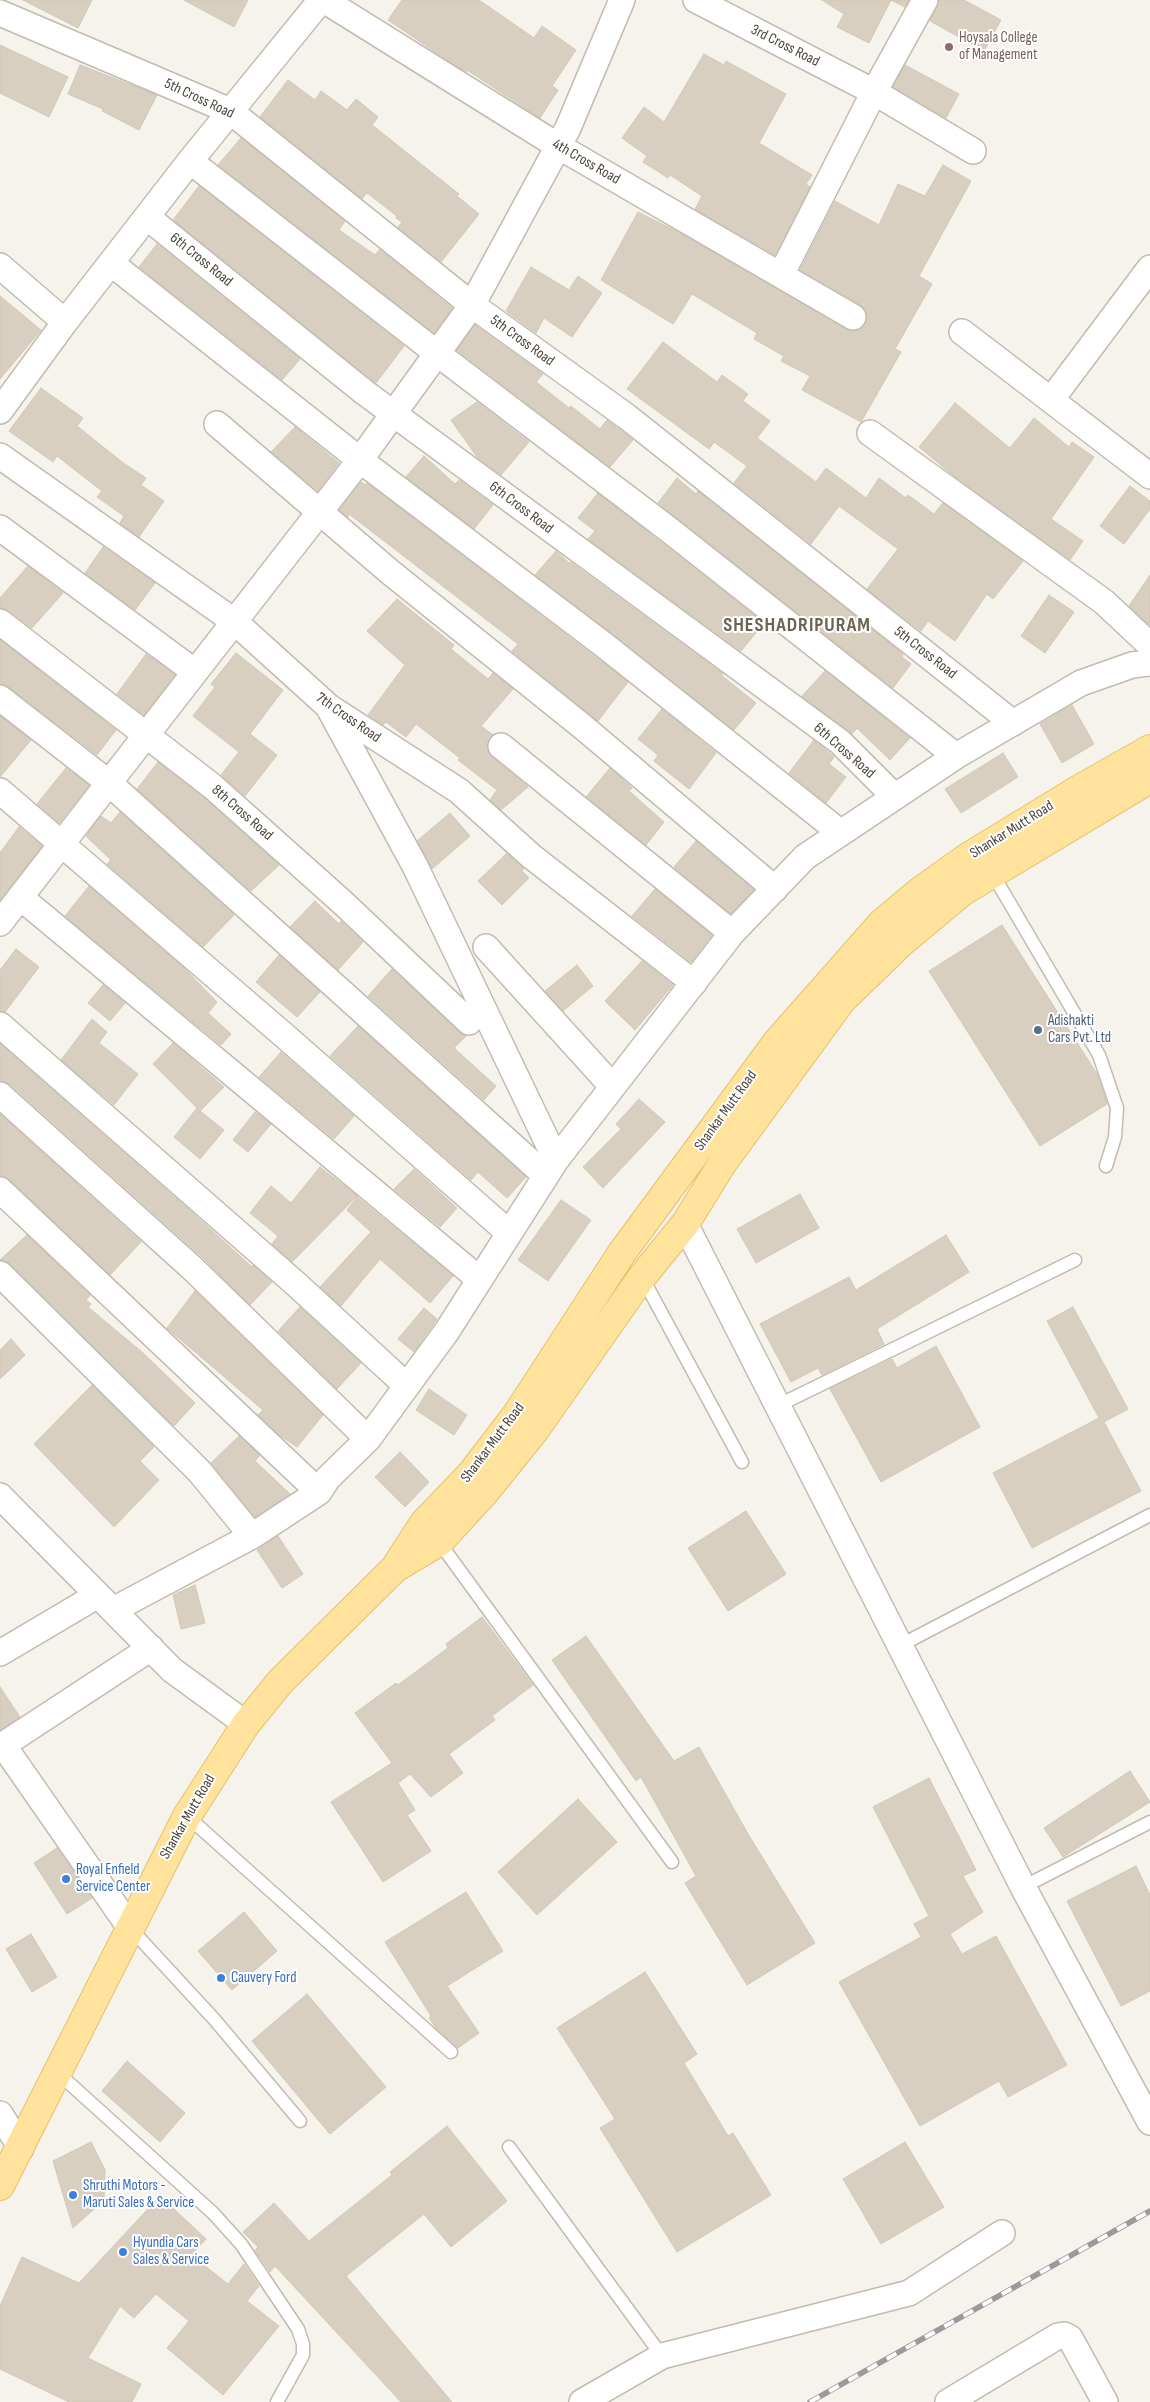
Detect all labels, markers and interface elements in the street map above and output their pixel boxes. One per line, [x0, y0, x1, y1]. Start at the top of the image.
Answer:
street label: 3rd Cross Road [748, 21, 822, 71]
place label: Hoysala College of Management [959, 29, 1037, 64]
marker: Hoysala College of Management [943, 41, 955, 53]
street label: 5th Cross Road [161, 75, 237, 123]
street label: 4th Cross Road [549, 135, 623, 189]
street label: 6th Cross Road [166, 229, 236, 291]
street label: 5th Cross Road [486, 312, 558, 370]
street label: 6th Cross Road [485, 478, 557, 538]
district label: SHESHADRIPURAM [721, 614, 873, 638]
street label: 5th Cross Road [890, 623, 960, 683]
street label: 7th Cross Road [312, 689, 384, 747]
street label: 6th Cross Road [810, 719, 878, 783]
street label: 8th Cross Road [208, 781, 276, 845]
street label: Shankar Mutt Road [967, 797, 1057, 863]
place label: Adishakti Cars Pvt. Ltd [1048, 1012, 1111, 1047]
marker: Adishakti Cars Pvt. Ltd [1032, 1024, 1044, 1036]
street label: Shankar Mutt Road [691, 1067, 761, 1155]
street label: Shankar Mutt Road [457, 1400, 529, 1486]
street label: Shankar Mutt Road [156, 1771, 220, 1863]
place label: Royal Enfield Service Center [76, 1861, 150, 1896]
marker: Royal Enfield Service Center [60, 1873, 72, 1885]
place label: Cauvery Ford [231, 1969, 296, 1987]
marker: Cauvery Ford [215, 1972, 227, 1984]
place label: Shruthi Motors - Maruti Sales & Service [83, 2177, 194, 2212]
marker: Shruthi Motors - Maruti Sales & Service [67, 2189, 79, 2201]
place label: Hyundia Cars Sales & Service [133, 2234, 209, 2269]
marker: Hyundia Cars Sales & Service [117, 2246, 129, 2258]

